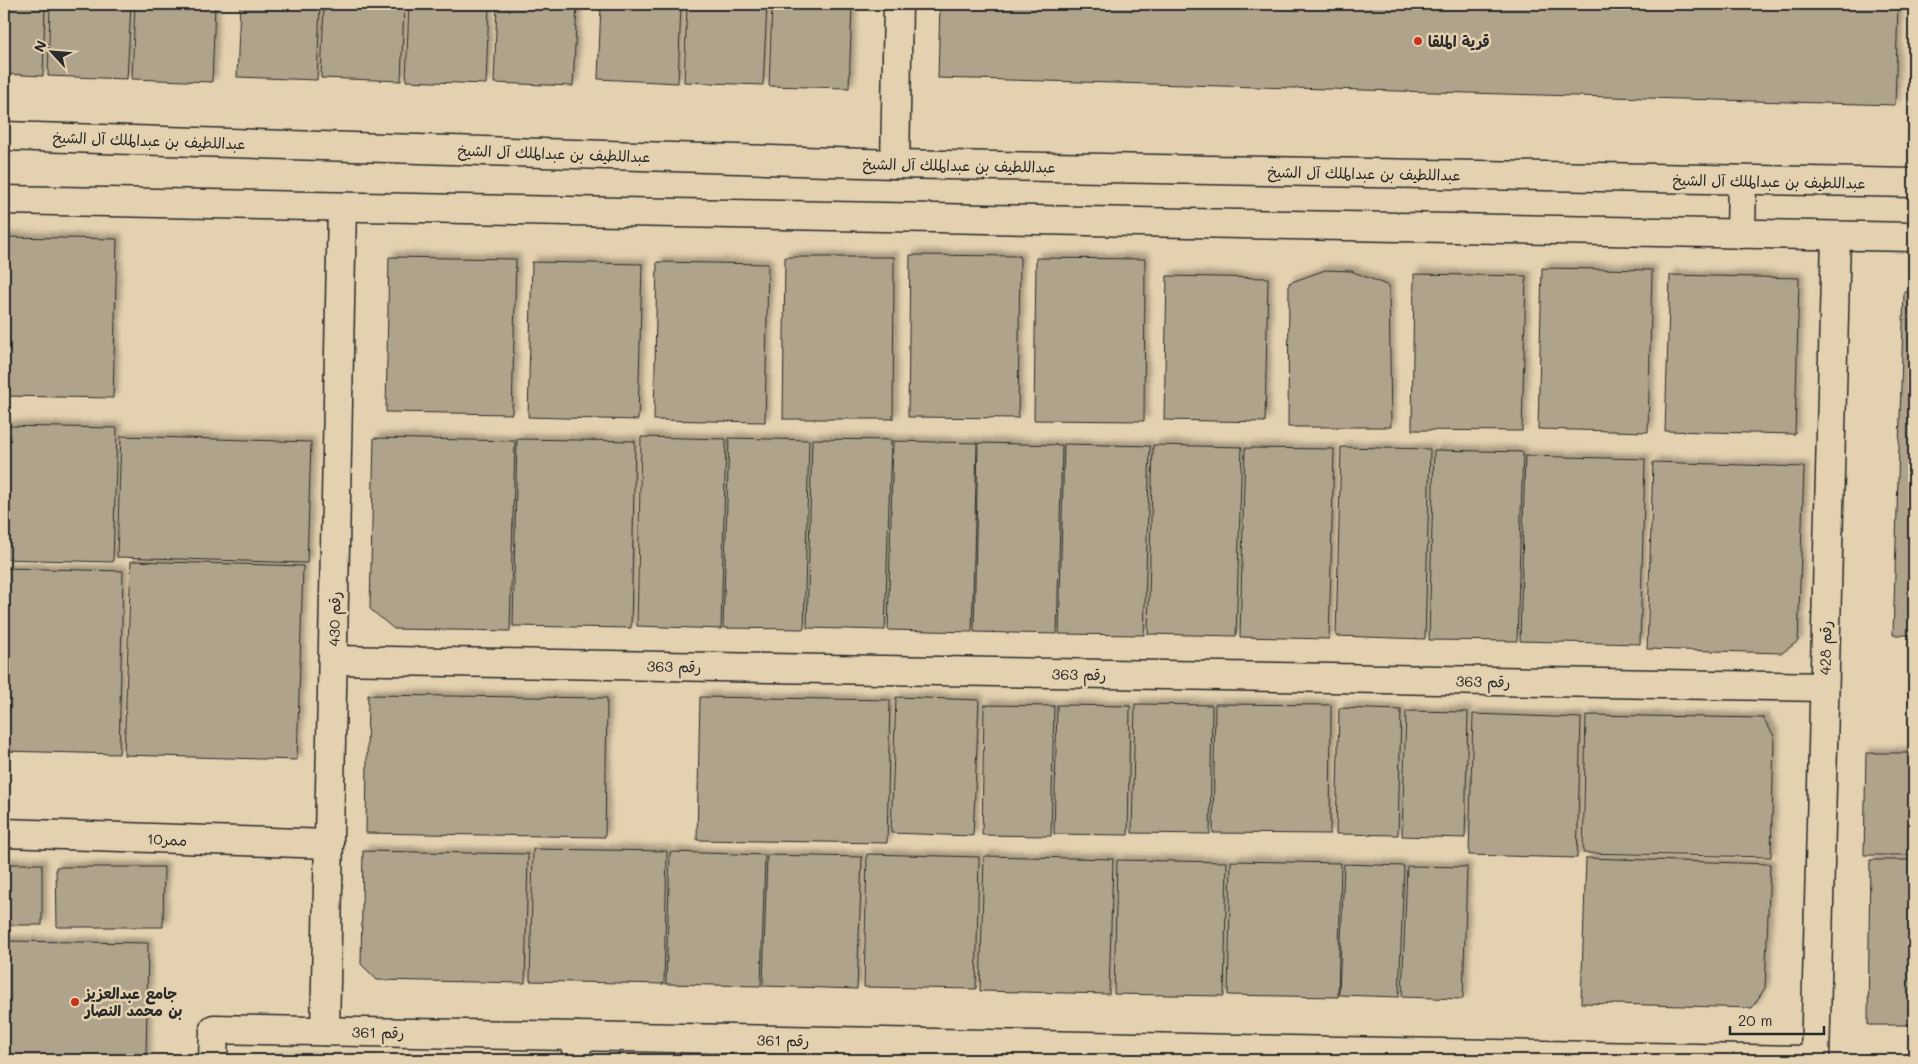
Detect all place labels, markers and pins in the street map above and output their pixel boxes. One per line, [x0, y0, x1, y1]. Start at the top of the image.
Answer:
place label: قرية الملقا [1428, 31, 1490, 51]
marker: قرية الملقا [1412, 35, 1424, 47]
place label: جامع عبدالعزيز بن محمد النصار [83, 983, 182, 1020]
marker: جامع عبدالعزيز بن محمد النصار [69, 996, 81, 1008]

